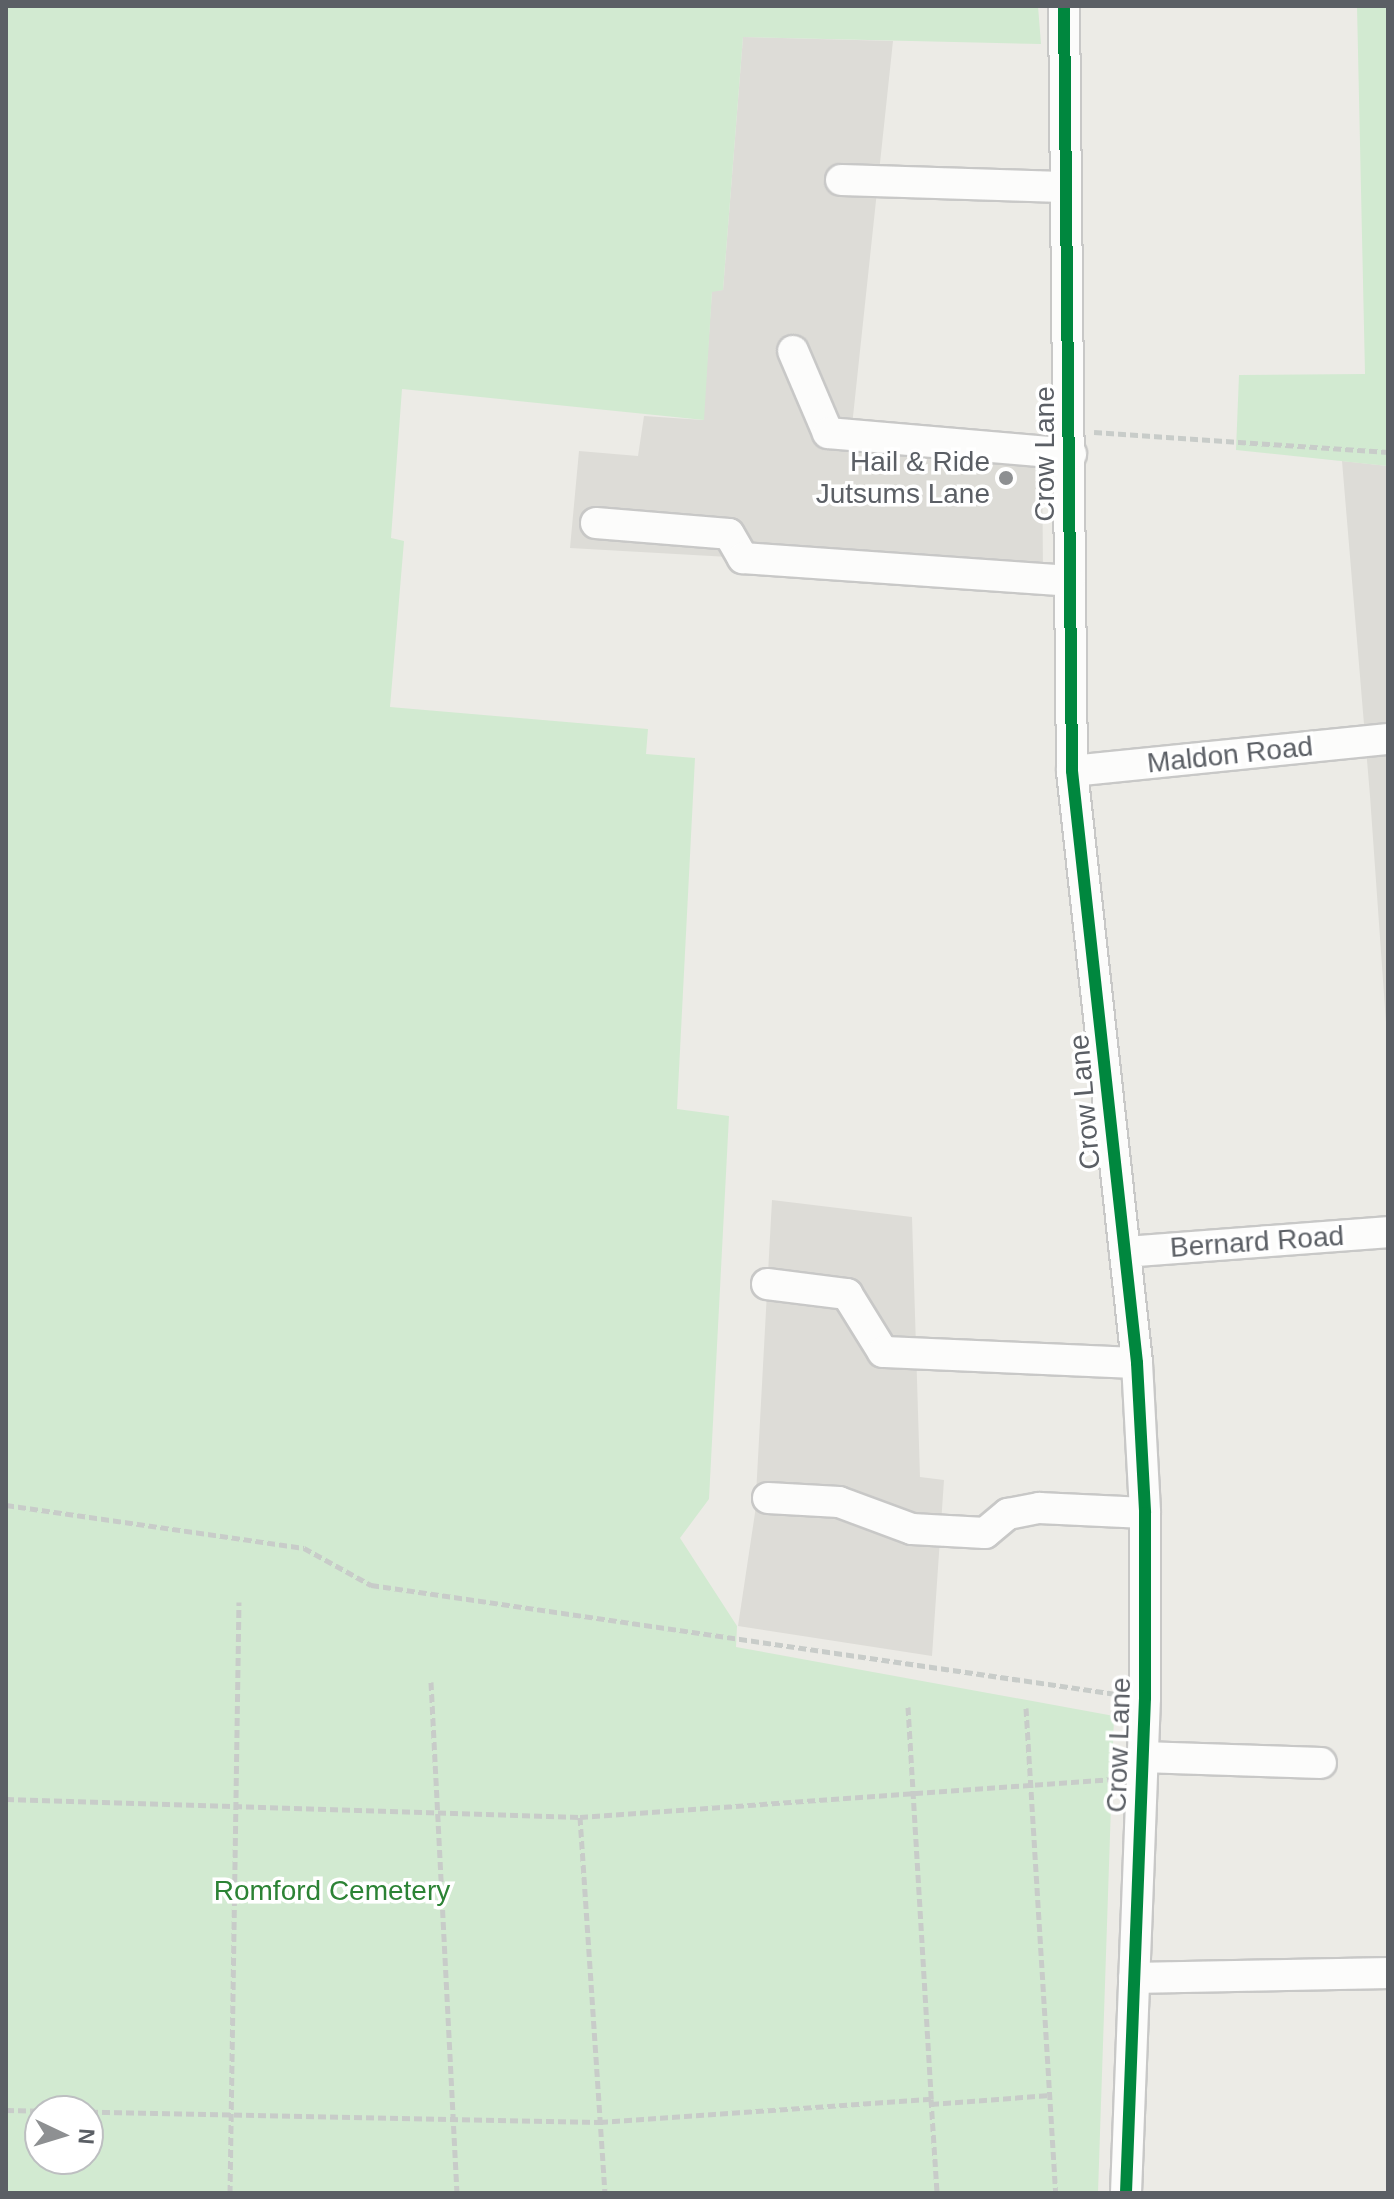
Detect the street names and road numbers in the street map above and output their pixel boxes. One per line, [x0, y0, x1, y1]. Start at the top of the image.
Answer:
street label: Crow Lane [1028, 386, 1062, 522]
street label: Maldon Road [1145, 730, 1315, 780]
street label: Crow Lane [1062, 1033, 1108, 1171]
street label: Bernard Road [1169, 1219, 1345, 1265]
street label: Crow Lane [1100, 1677, 1138, 1813]

